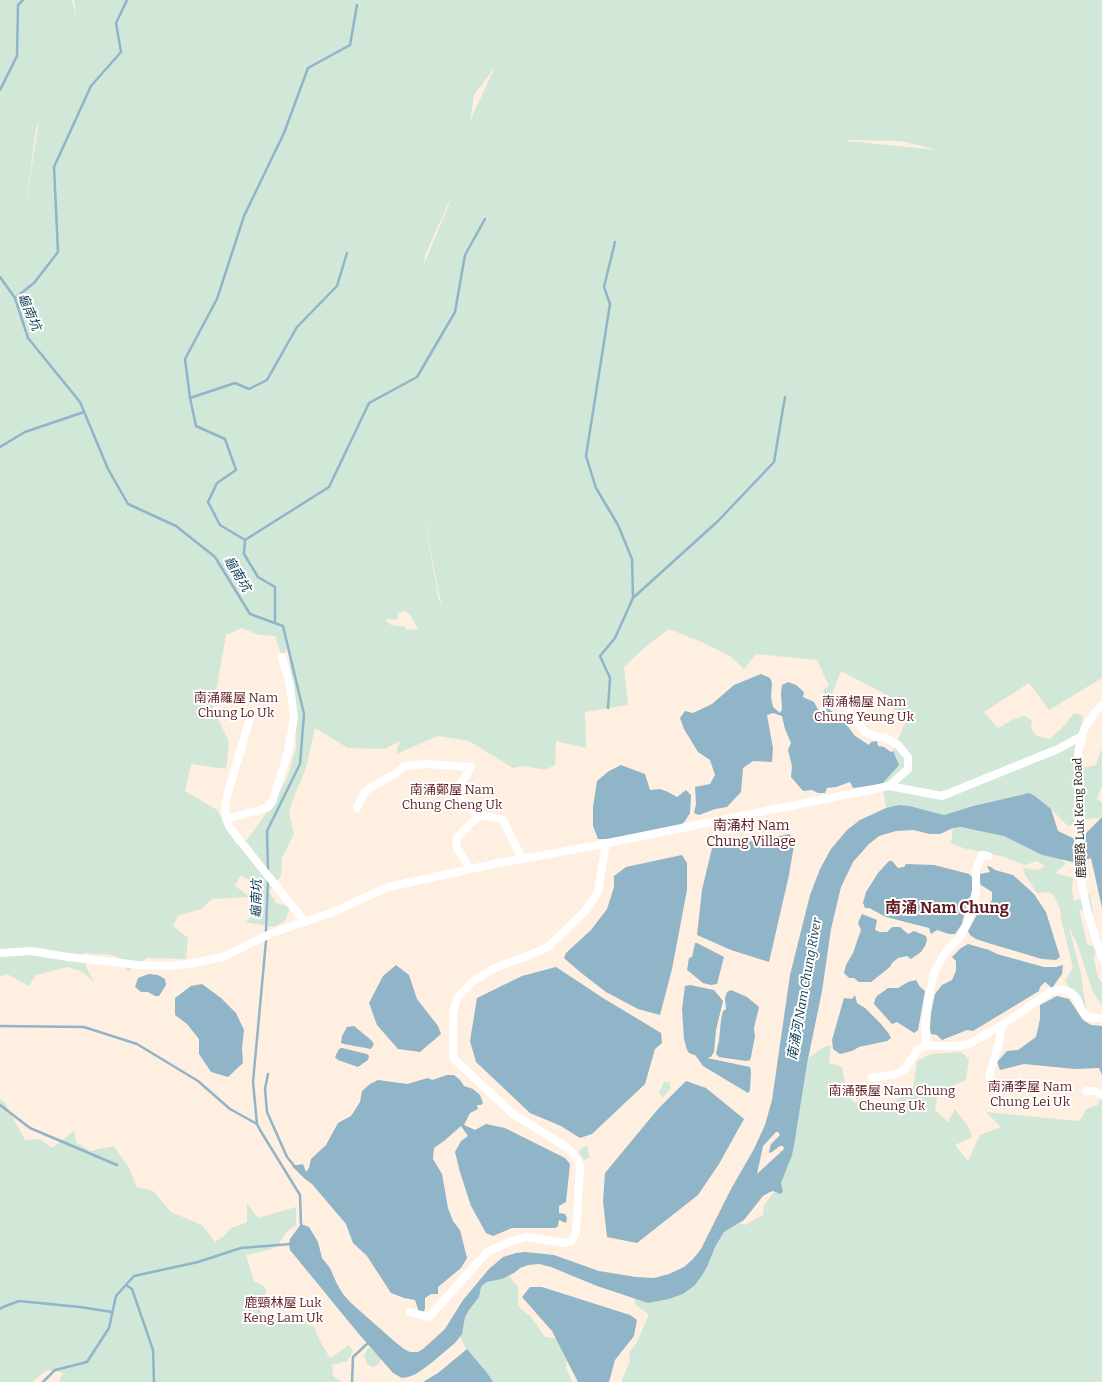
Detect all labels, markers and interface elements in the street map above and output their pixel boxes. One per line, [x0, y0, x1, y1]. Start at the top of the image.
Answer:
water label: 龜南坑 [14, 291, 44, 333]
water label: 龜南坑 [220, 553, 254, 595]
district label: 南涌羅屋 Nam Chung Lo Uk [192, 690, 280, 721]
district label: 南涌楊屋 Nam Chung Yeung Uk [807, 694, 921, 725]
street label: 鹿頸路 Luk Keng Road [1071, 757, 1089, 879]
district label: 南涌鄭屋 Nam Chung Cheng Uk [395, 782, 509, 813]
district label: 南涌村 Nam Chung Village [700, 818, 802, 850]
water label: 龜南坑 [249, 879, 265, 919]
district label: 南涌 Nam Chung [885, 899, 1009, 919]
water label: 南涌河 Nam Chung River [785, 917, 825, 1061]
district label: 南涌李屋 Nam Chung Lei Uk [984, 1079, 1076, 1110]
district label: 南涌張屋 Nam Chung Cheung Uk [829, 1083, 955, 1114]
district label: 鹿頸林屋 Luk Keng Lam Uk [237, 1295, 329, 1326]

